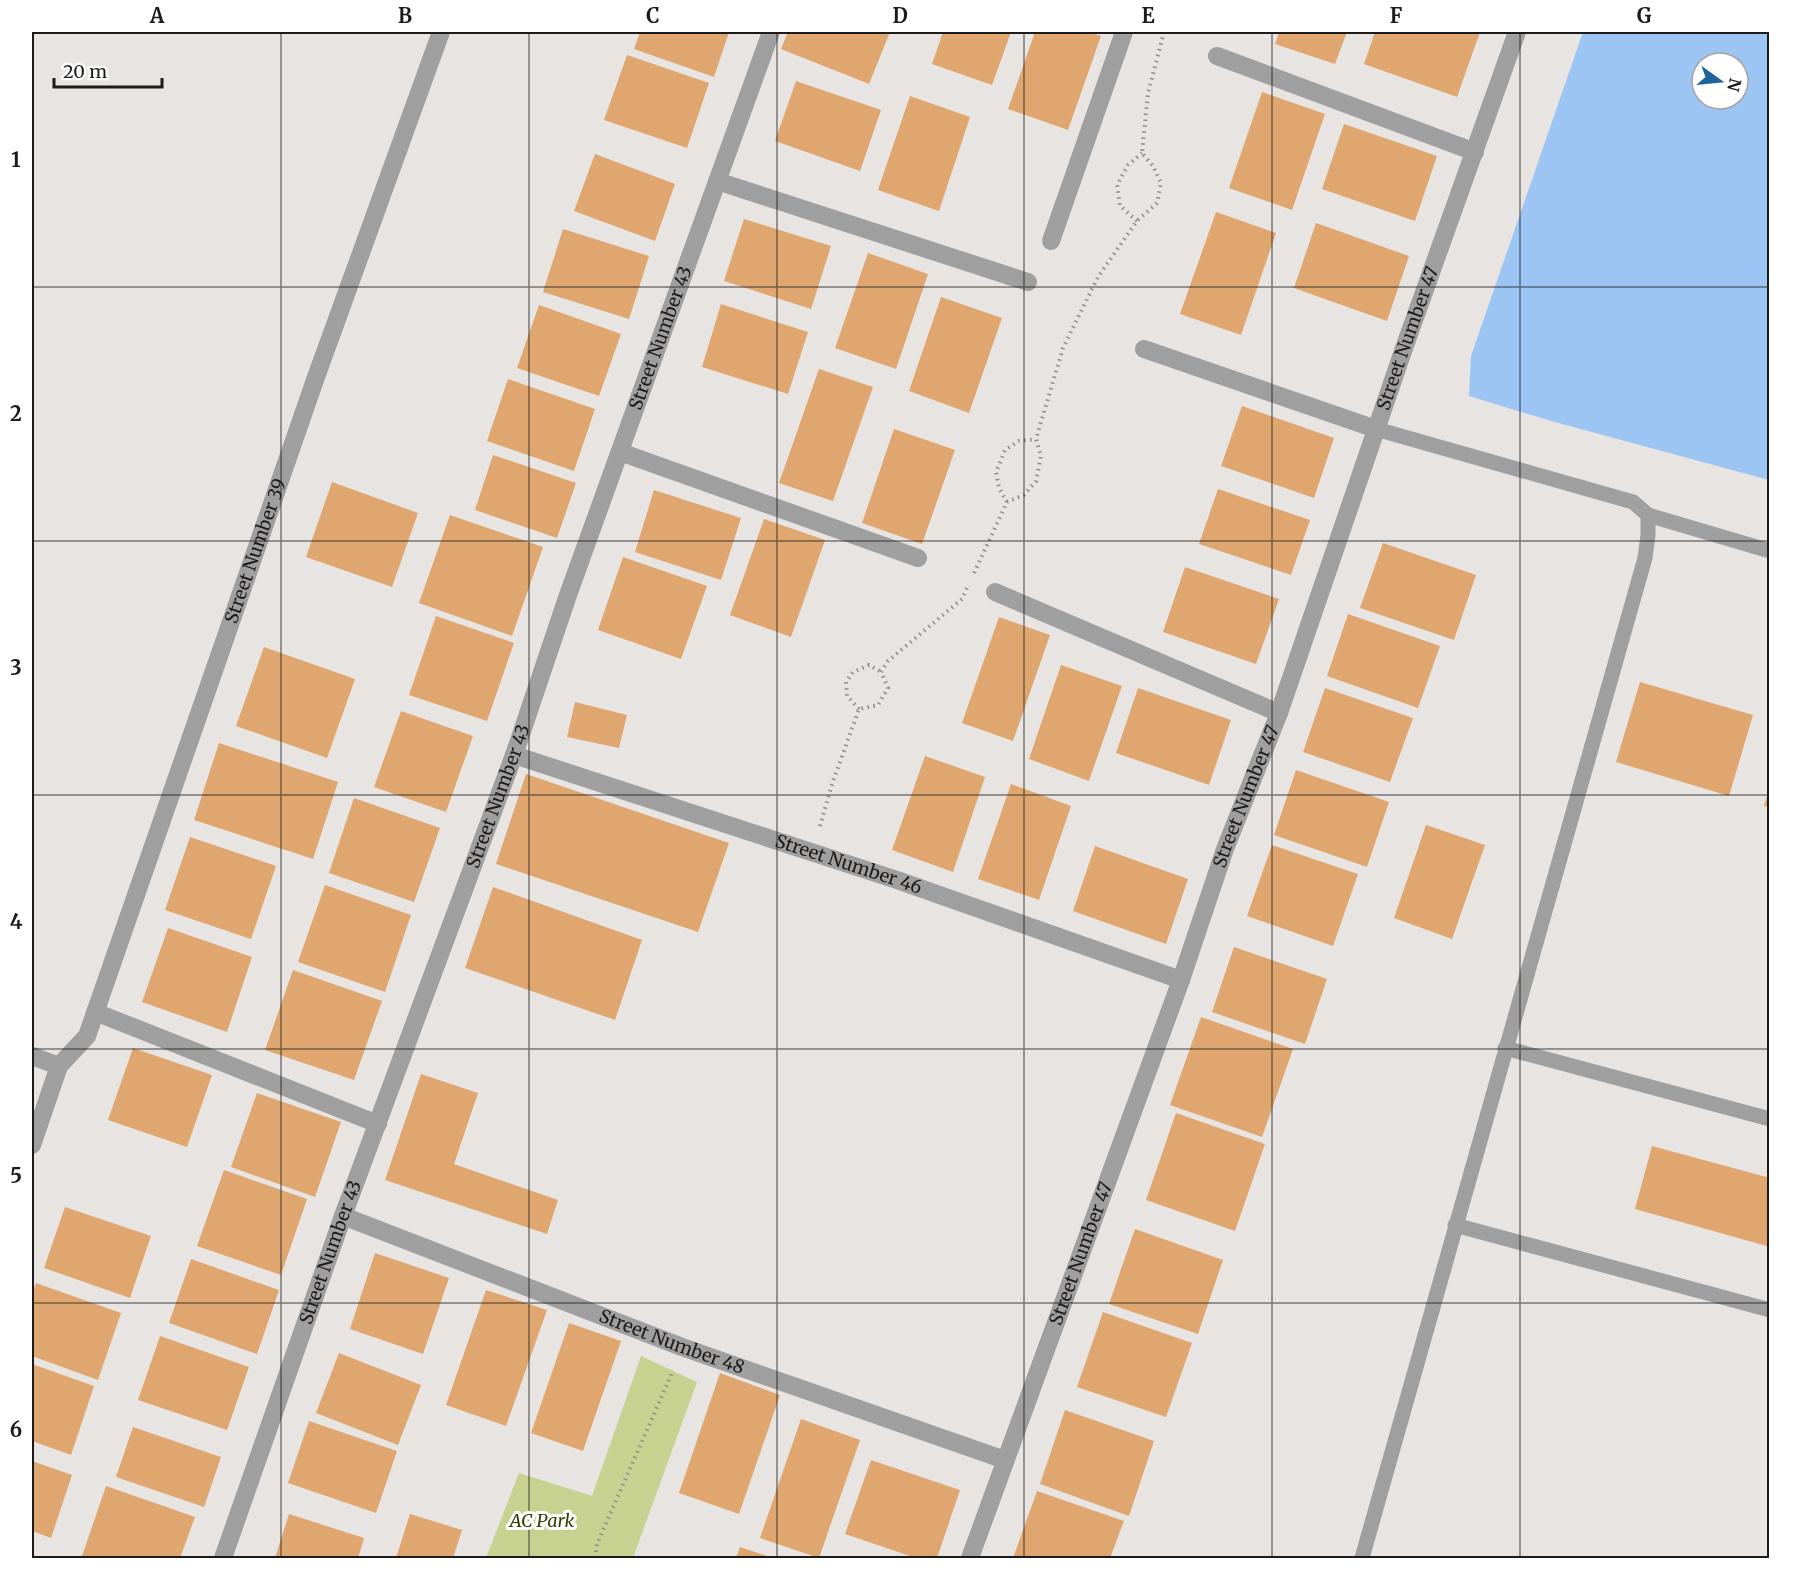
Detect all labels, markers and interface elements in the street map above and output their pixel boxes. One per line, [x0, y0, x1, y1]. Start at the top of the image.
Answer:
text: A [149, 3, 165, 28]
text: B [398, 3, 412, 28]
text: C [646, 3, 660, 28]
text: D [892, 3, 908, 28]
text: E [1141, 3, 1155, 28]
text: F [1390, 3, 1403, 28]
text: G [1637, 3, 1652, 28]
scale bar [54, 51, 162, 89]
north arrow [1690, 51, 1750, 111]
text: 20 m [63, 60, 107, 83]
text: N [1723, 76, 1746, 94]
text: 1 [11, 147, 21, 172]
street label: Street Number 43 [624, 263, 697, 413]
street label: Street Number 47 [1372, 263, 1443, 413]
text: 2 [10, 401, 22, 426]
street label: Street Number 39 [219, 475, 291, 626]
text: 3 [10, 655, 22, 680]
street label: Street Number 43 [461, 721, 534, 871]
street label: Street Number 47 [1208, 722, 1284, 870]
street label: Street Number 46 [772, 829, 925, 899]
text: 4 [10, 909, 23, 934]
text: 5 [10, 1163, 22, 1188]
street label: Street Number 43 [294, 1177, 366, 1327]
street label: Street Number 47 [1044, 1179, 1117, 1328]
street label: Street Number 48 [596, 1304, 747, 1379]
text: 6 [10, 1417, 22, 1442]
park label: AC Park [508, 1509, 574, 1532]

